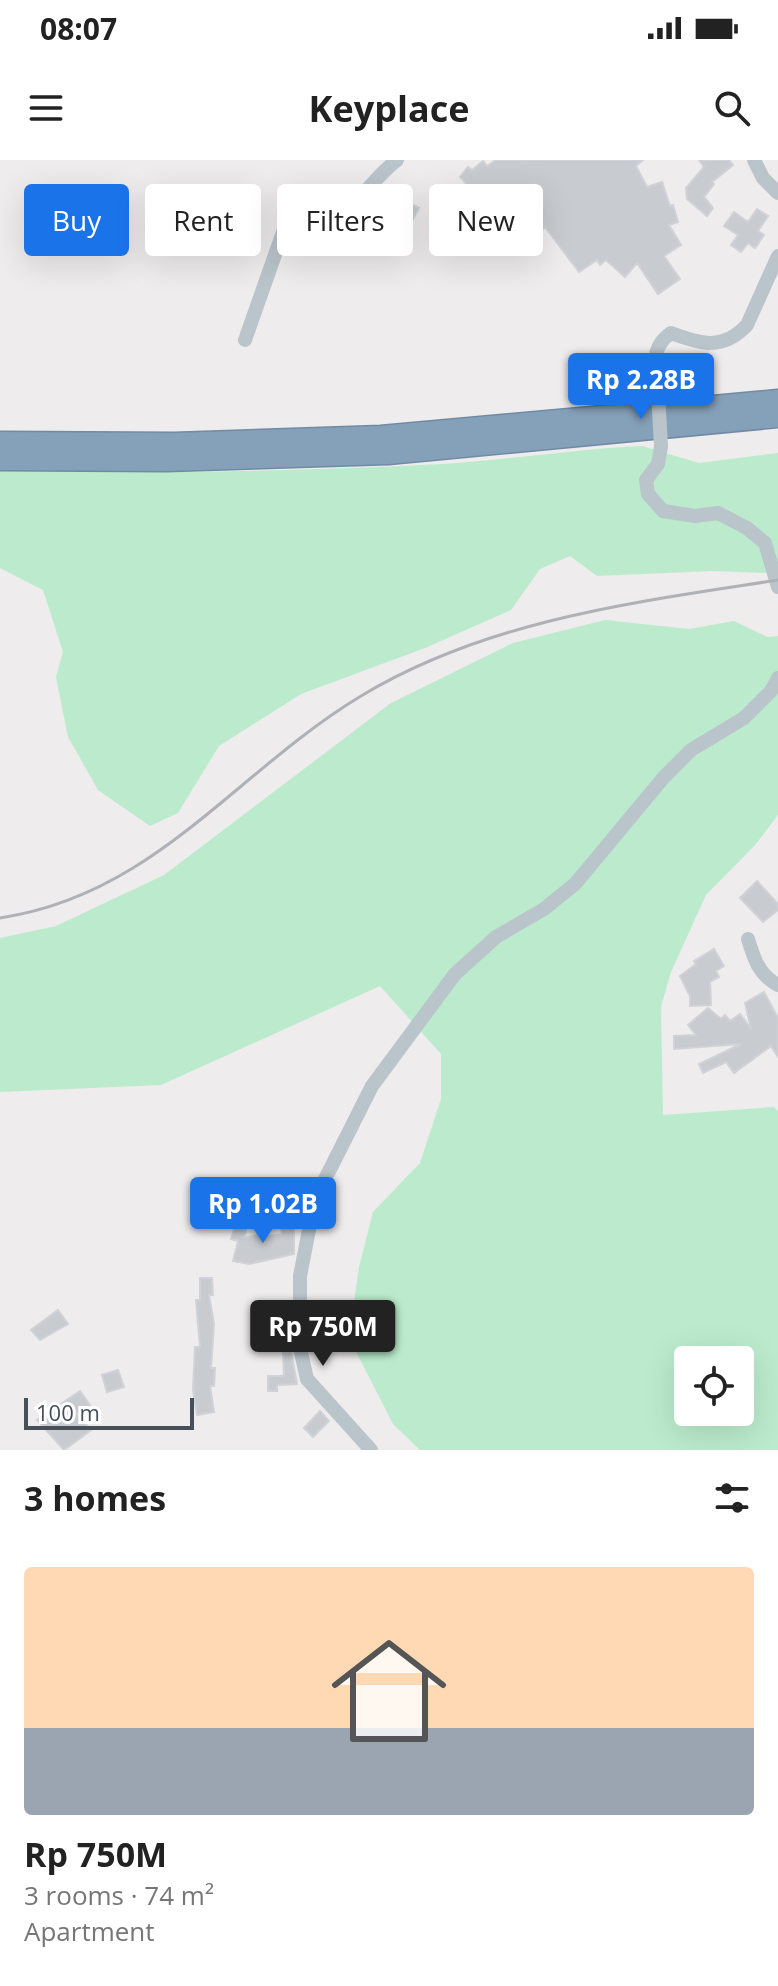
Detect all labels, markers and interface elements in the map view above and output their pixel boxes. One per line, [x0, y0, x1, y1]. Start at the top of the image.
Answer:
text: 08:07 [40, 8, 117, 49]
text: Keyplace [309, 84, 469, 133]
icon: menu [24, 86, 68, 130]
icon: search [710, 86, 754, 130]
chip: Buy [24, 184, 129, 256]
chip: Rent [145, 184, 261, 256]
chip: Filters [277, 184, 413, 256]
chip: New [429, 184, 543, 256]
pin: Rp 2.28B [558, 353, 724, 421]
text: Rp 2.28B [586, 361, 696, 397]
pin: Rp 1.02B [180, 1177, 346, 1245]
text: Rp 1.02B [208, 1185, 318, 1221]
pin: Rp 750M [249, 1300, 397, 1368]
text: Rp 750M [268, 1308, 378, 1344]
map controls [674, 1346, 754, 1426]
button: locate [674, 1346, 754, 1426]
scale bar [24, 1394, 194, 1430]
text: 100 m [36, 1397, 100, 1427]
text: 3 homes [24, 1475, 166, 1521]
icon: filters [710, 1476, 754, 1520]
icon: home [317, 1619, 461, 1763]
text: Rp 750M [24, 1831, 167, 1877]
text: 3 rooms · 74 m² [24, 1877, 214, 1913]
text: Apartment [24, 1913, 155, 1949]

